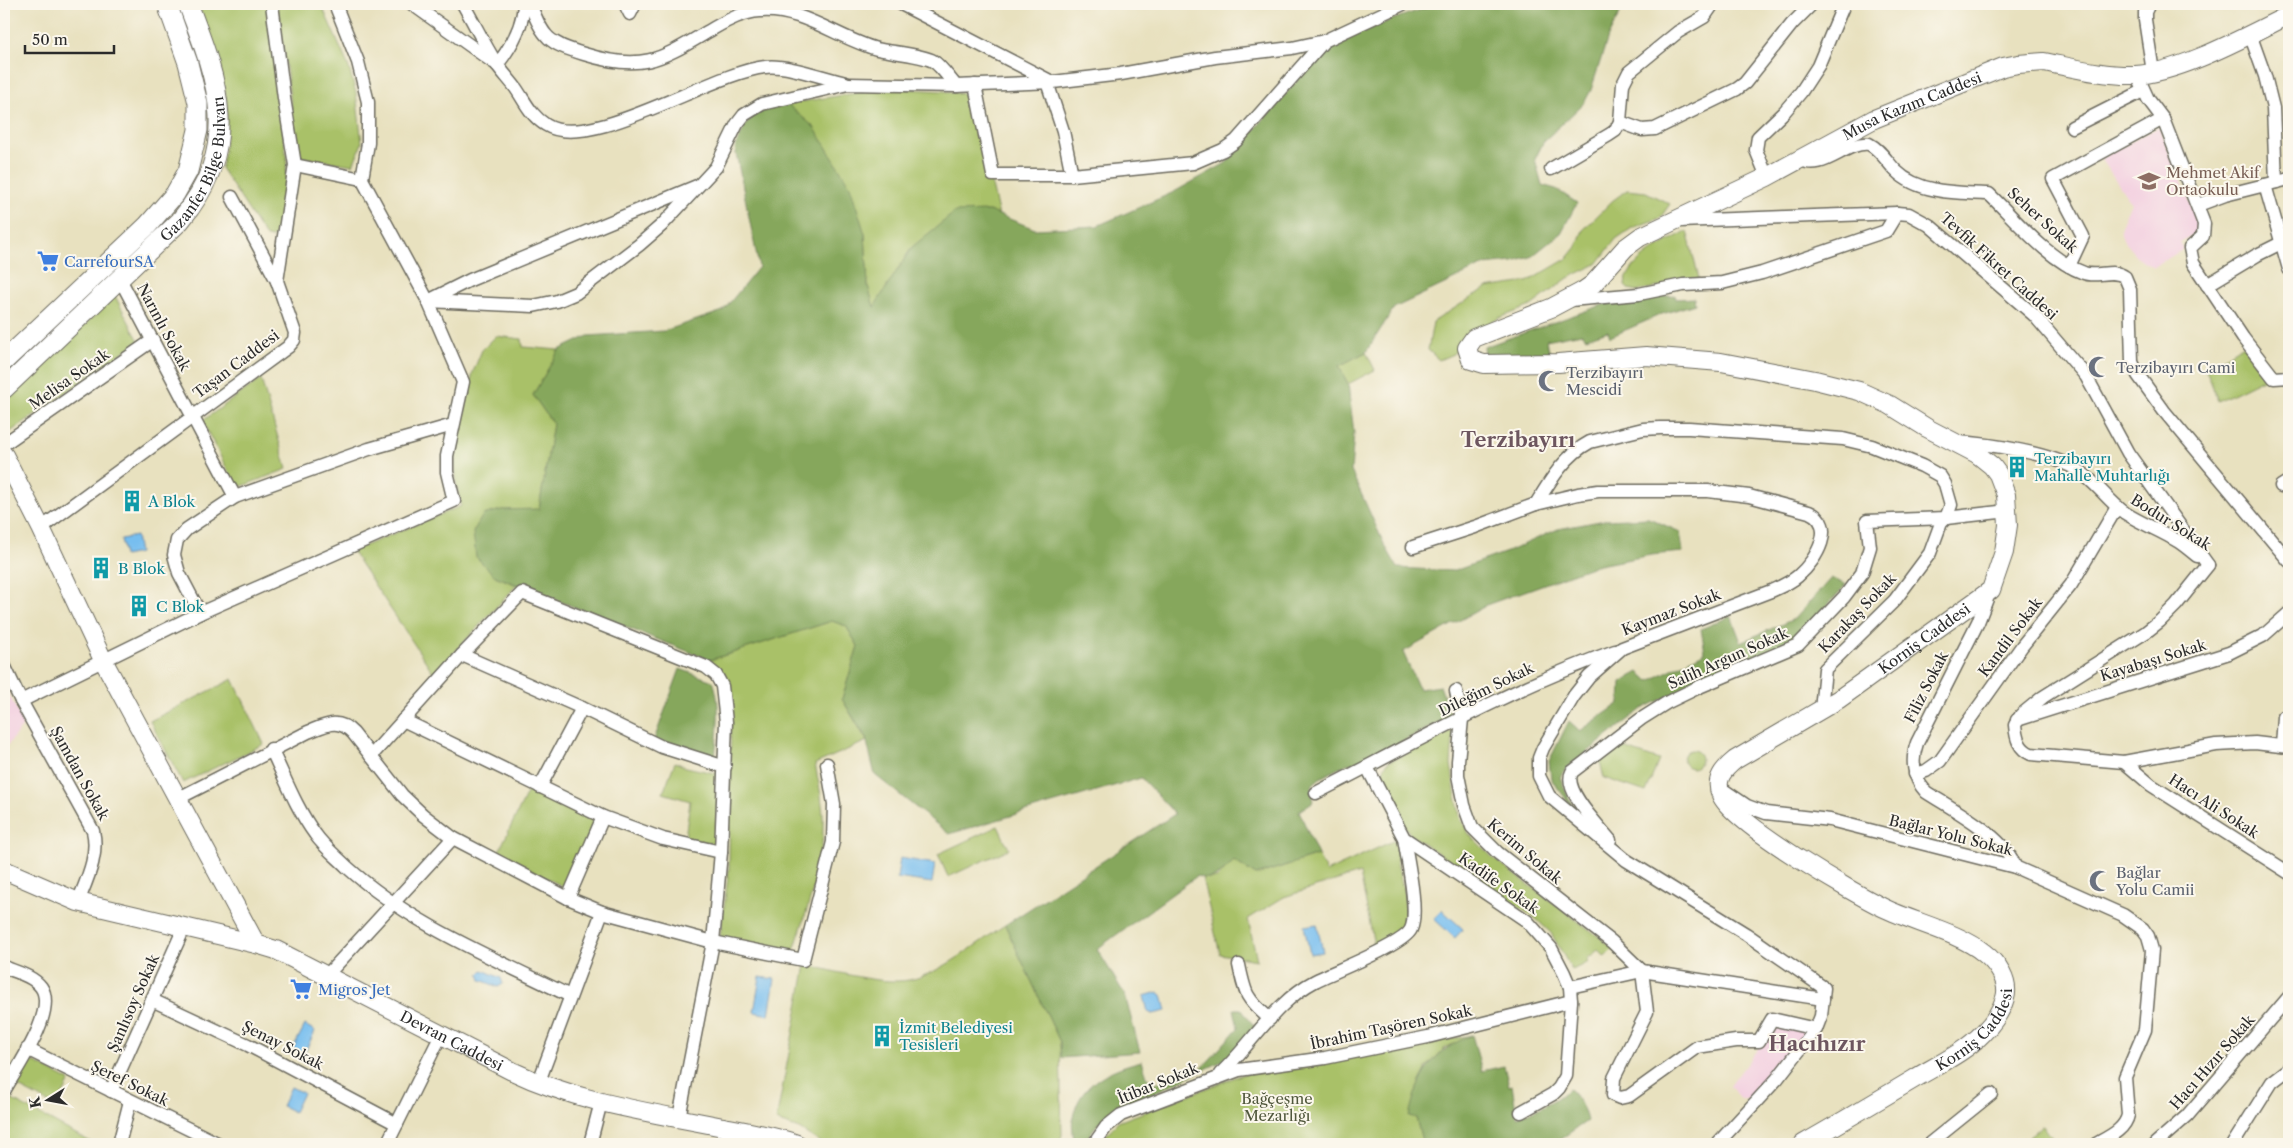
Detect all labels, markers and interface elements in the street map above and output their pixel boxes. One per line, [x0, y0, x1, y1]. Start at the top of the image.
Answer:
scale bar [25, 22, 114, 54]
text: 50 m [32, 30, 68, 49]
street label: Musa Kazım Caddesi [1839, 67, 1985, 144]
street label: Gazanfer Bilge Bulvarı [155, 95, 229, 245]
place label: Mehmet Akif Ortaokulu [2166, 163, 2261, 199]
school or university icon: Mehmet Akif Ortaokulu [2136, 168, 2162, 194]
street label: Seher Sokak [2004, 183, 2083, 257]
street label: Tevfik Fikret Caddesi [1936, 208, 2062, 324]
supermarket icon: CarrefourSA [35, 248, 61, 274]
place label: CarrefourSA [64, 252, 155, 271]
street label: Narınlı Sokak [133, 280, 196, 375]
street label: Taşan Caddesi [189, 325, 283, 403]
street label: Melisa Sokak [25, 344, 114, 414]
mosque icon: Terzibayırı Cami [2086, 354, 2112, 380]
place label: Terzibayırı Cami [2116, 358, 2236, 377]
place label: Terzibayırı Mescidi [1566, 363, 1644, 399]
mosque icon: Terzibayırı Mescidi [1536, 368, 1562, 394]
district label: Terzibayırı [1461, 428, 1575, 452]
place label: Terzibayırı Mahalle Muhtarlığı [2034, 449, 2170, 485]
building icon: Terzibayırı Mahalle Muhtarlığı [2004, 454, 2030, 480]
building icon: A Blok [119, 488, 145, 514]
street label: Bodur Sokak [2127, 490, 2216, 555]
place label: A Blok [147, 492, 197, 511]
building icon: B Blok [88, 555, 114, 581]
place label: B Blok [118, 559, 167, 578]
street label: Karakaş Sokak [1814, 568, 1901, 657]
street label: Kaymaz Sokak [1619, 584, 1724, 640]
building icon: C Blok [126, 593, 152, 619]
street label: Kandil Sokak [1974, 593, 2047, 680]
place label: C Blok [156, 597, 206, 616]
street label: Korniş Caddesi [1874, 599, 1974, 678]
street label: Salih Argun Sokak [1665, 622, 1792, 693]
street label: Kayabaşı Sokak [2098, 634, 2210, 685]
street label: Filiz Sokak [1900, 647, 1953, 726]
street label: Dileğim Sokak [1436, 657, 1538, 720]
street label: Şamdan Sokak [46, 723, 114, 824]
street label: Hacı Ali Sokak [2165, 770, 2264, 843]
street label: Bağlar Yolu Sokak [1887, 810, 2016, 860]
street label: Kerim Sokak [1484, 814, 1567, 889]
street label: Kadife Sokak [1455, 848, 1544, 918]
place label: Bağlar Yolu Camii [2115, 863, 2195, 899]
mosque icon: Bağlar Yolu Camii [2087, 868, 2113, 894]
street label: Şanlısoy Sokak [103, 950, 164, 1055]
supermarket icon: Migros Jet [288, 976, 314, 1002]
place label: Migros Jet [318, 980, 391, 999]
street label: Korniş Caddesi [1932, 988, 2016, 1074]
street label: İbrahim Taşören Sokak [1308, 1000, 1475, 1053]
street label: Devran Caddesi [397, 1006, 507, 1075]
street label: Hacı Hızır Sokak [2165, 1010, 2259, 1113]
street label: Şenay Sokak [239, 1016, 328, 1074]
place label: İzmit Belediyesi Tesisleri [899, 1018, 1013, 1054]
building icon: İzmit Belediyesi Tesisleri [869, 1023, 895, 1049]
district label: Hacıhızır [1769, 1032, 1866, 1056]
street label: Şeref Sokak [88, 1056, 173, 1111]
street label: İtibar Sokak [1115, 1058, 1202, 1108]
north arrow [22, 1076, 72, 1126]
park label: Bağçeşme Mezarlığı [1241, 1089, 1313, 1125]
text: K [25, 1094, 45, 1110]

